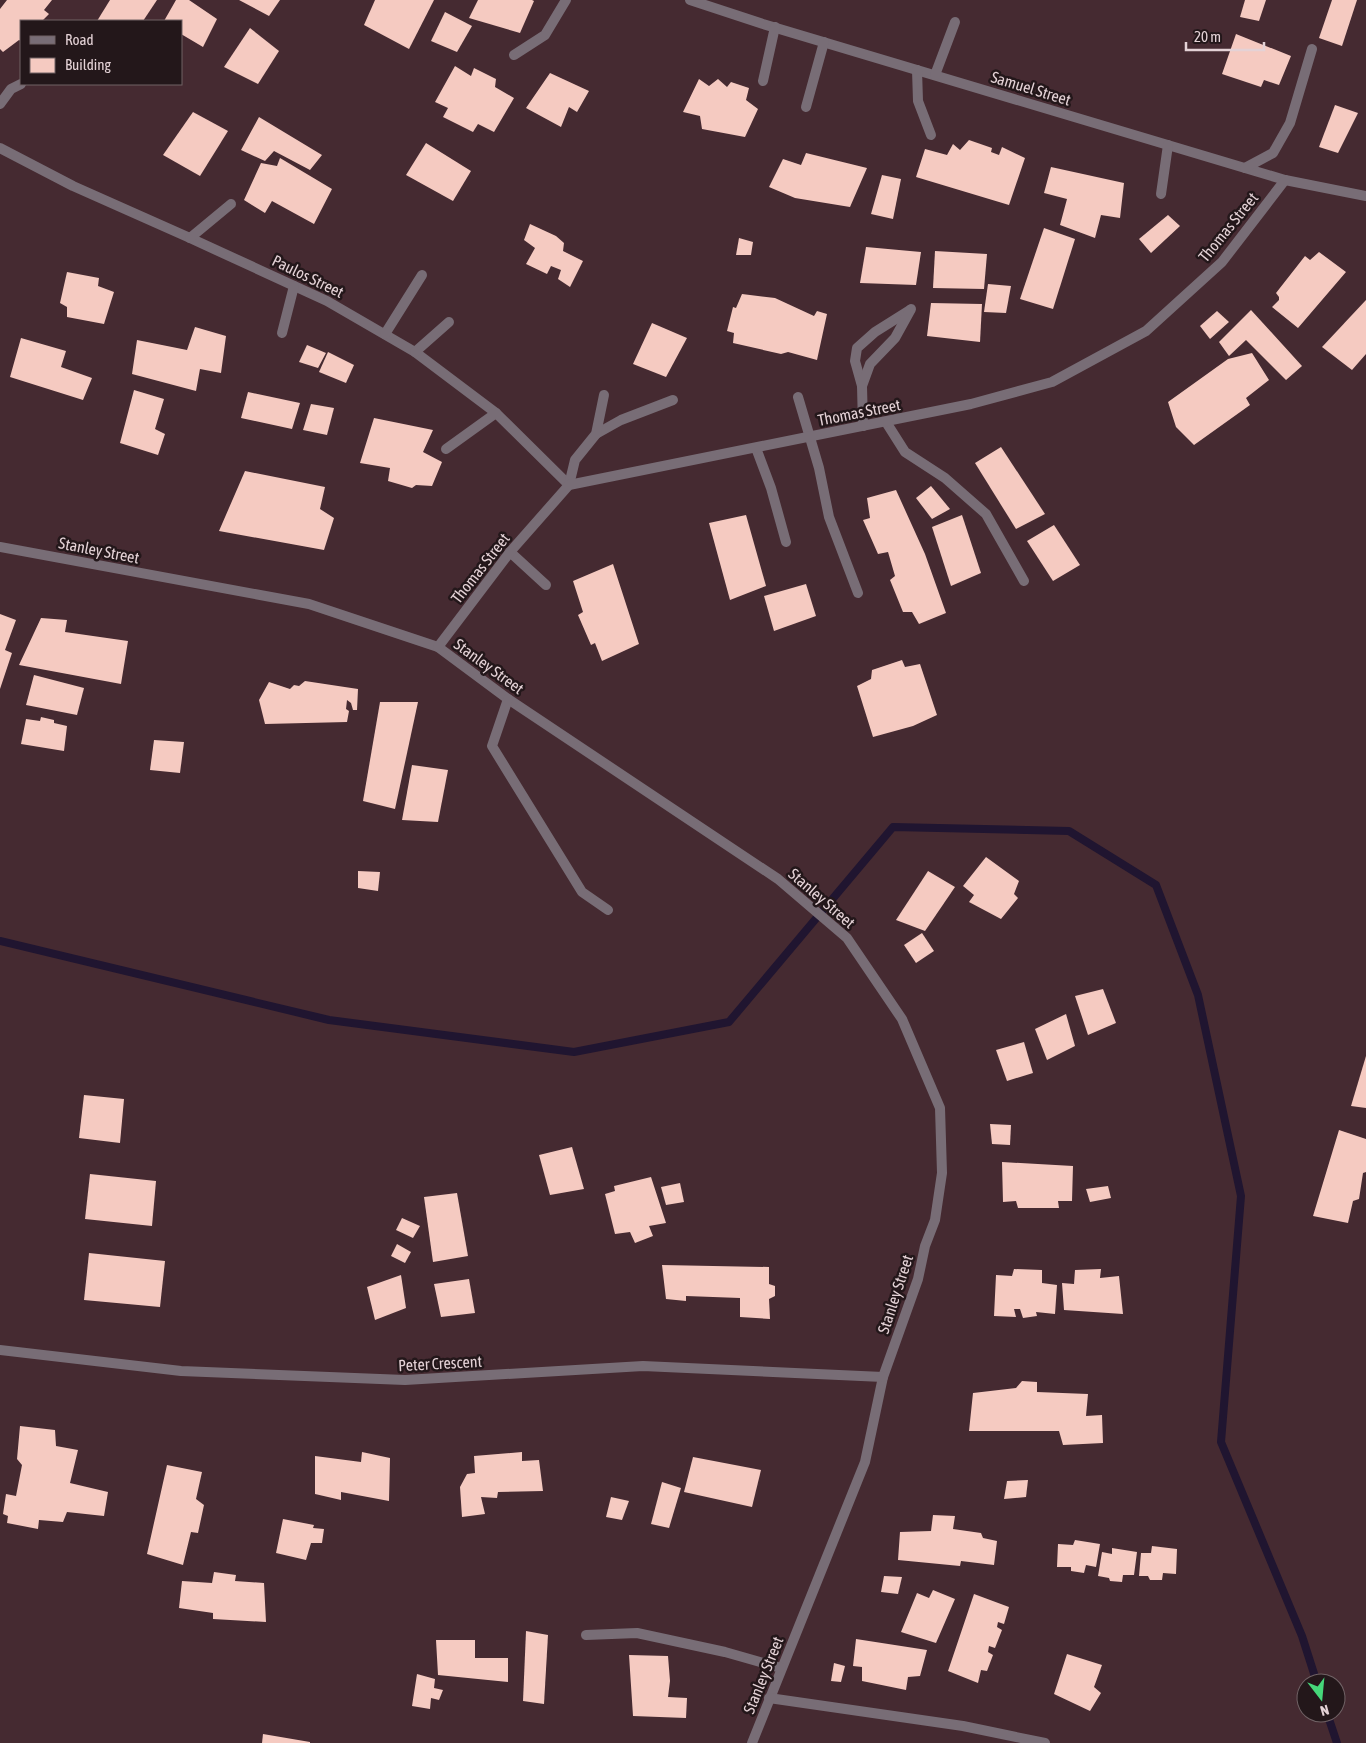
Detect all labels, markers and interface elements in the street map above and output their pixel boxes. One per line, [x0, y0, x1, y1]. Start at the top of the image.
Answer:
legend [20, 20, 182, 85]
scale bar [1186, 20, 1264, 52]
text: 20 m [1194, 28, 1221, 45]
text: Road [65, 31, 94, 48]
text: Building [65, 56, 111, 73]
street label: Samuel Street [989, 67, 1073, 109]
street label: Thomas Street [1195, 188, 1262, 265]
street label: Paulos Street [269, 251, 347, 301]
street label: Thomas Street [816, 395, 902, 429]
street label: Thomas Street [447, 529, 513, 607]
street label: Stanley Street [57, 533, 141, 568]
street label: Stanley Street [450, 635, 528, 698]
street label: Stanley Street [785, 864, 859, 933]
street label: Stanley Street [874, 1252, 917, 1336]
street label: Peter Crescent [398, 1352, 483, 1374]
street label: Stanley Street [739, 1633, 788, 1717]
north arrow [1296, 1673, 1346, 1723]
text: N [1318, 1702, 1331, 1719]

